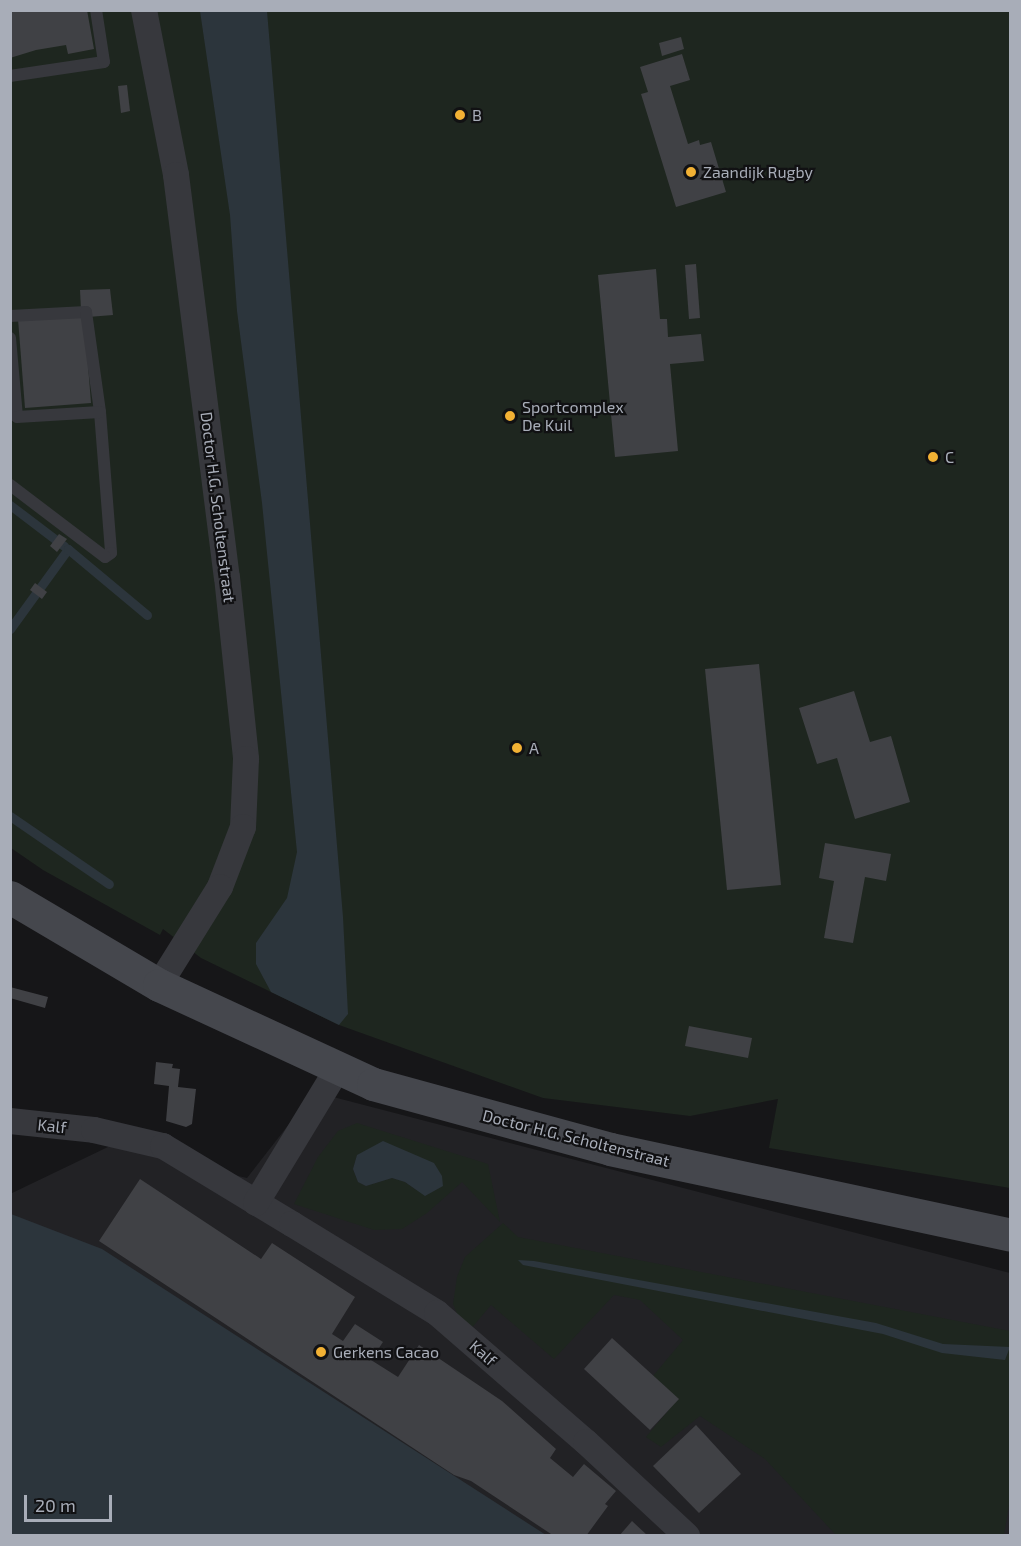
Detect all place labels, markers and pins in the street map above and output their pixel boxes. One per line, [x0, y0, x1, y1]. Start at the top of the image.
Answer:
place label: B [472, 105, 482, 125]
marker: B [453, 108, 467, 122]
place label: Zaandijk Rugby [703, 162, 813, 182]
marker: Zaandijk Rugby [684, 165, 698, 179]
place label: Sportcomplex De Kuil [522, 397, 624, 435]
marker: Sportcomplex De Kuil [503, 409, 517, 423]
place label: C [945, 447, 954, 467]
marker: C [926, 450, 940, 464]
place label: A [529, 738, 539, 758]
marker: A [510, 741, 524, 755]
place label: Gerkens Cacao [333, 1342, 439, 1362]
marker: Gerkens Cacao [314, 1345, 328, 1359]

